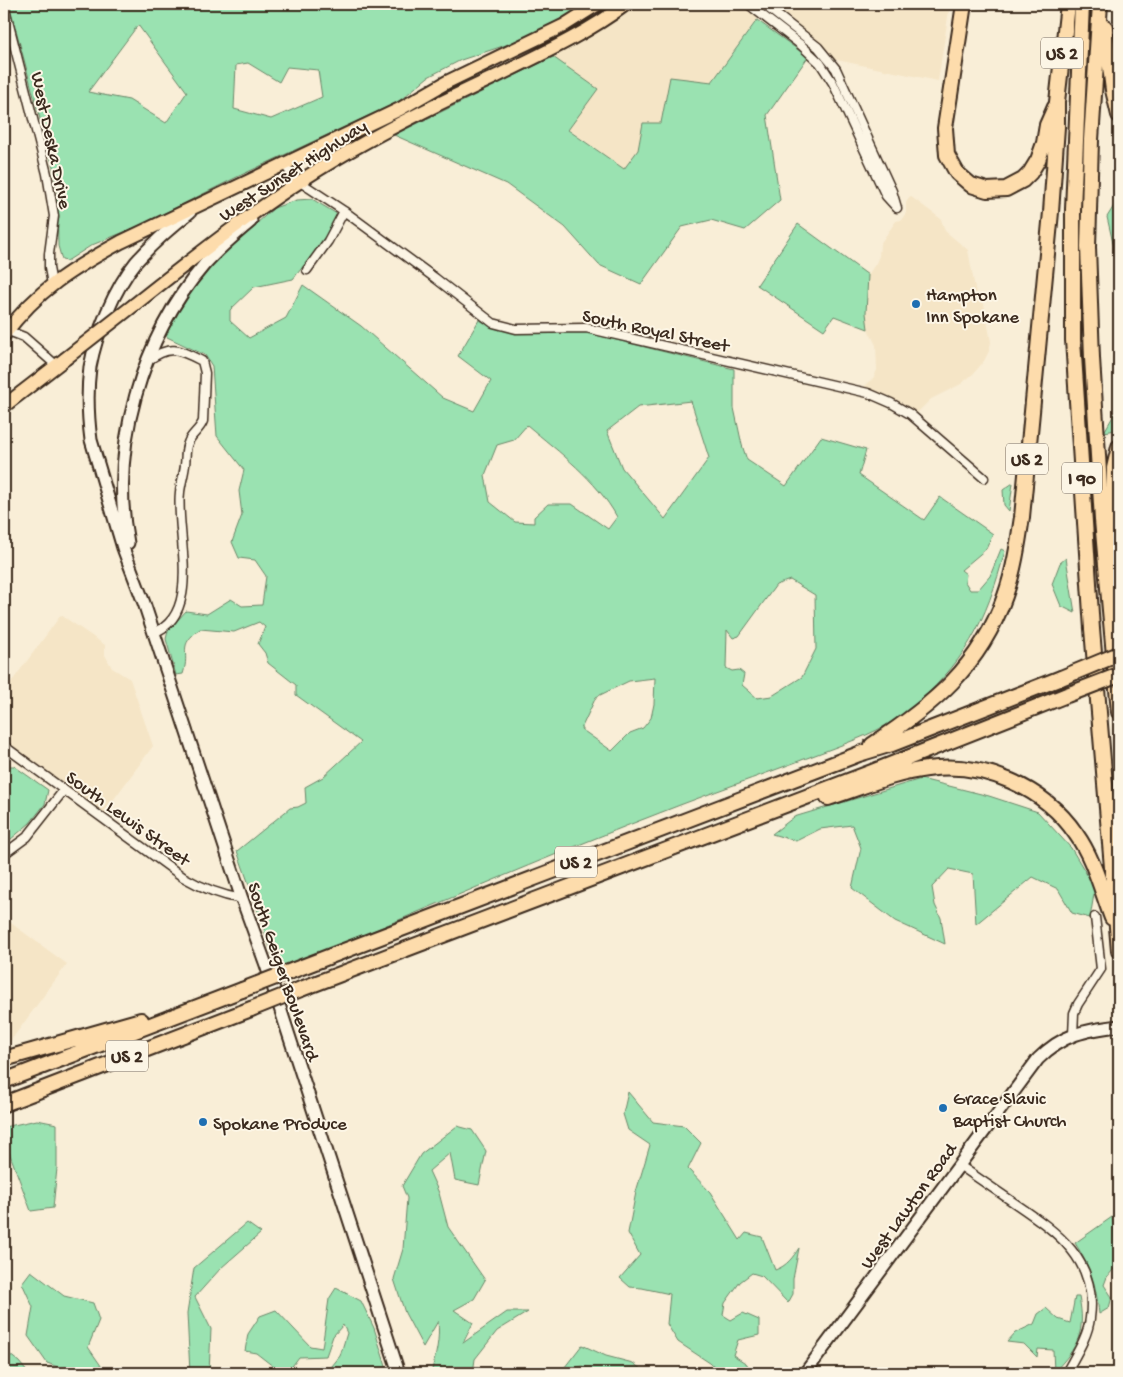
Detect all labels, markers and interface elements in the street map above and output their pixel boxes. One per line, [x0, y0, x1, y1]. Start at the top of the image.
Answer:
road number: US 2 [1041, 38, 1083, 68]
street label: West Deska Drive [24, 70, 75, 211]
street label: West Sunset Highway [216, 115, 373, 228]
place label: Hampton Inn Spokane [926, 285, 1019, 330]
marker: Hampton Inn Spokane [910, 298, 922, 310]
street label: South Royal Street [580, 306, 733, 360]
road number: US 2 [1006, 444, 1048, 474]
road number: I 90 [1062, 462, 1102, 493]
street label: South Lewis Street [60, 767, 195, 874]
road number: US 2 [555, 846, 597, 878]
street label: South Geiger Boulevard [240, 880, 324, 1066]
road number: US 2 [106, 1040, 148, 1072]
place label: Grace Slavic Baptist Church [952, 1089, 1067, 1134]
marker: Grace Slavic Baptist Church [937, 1102, 949, 1114]
place label: Spokane Produce [213, 1114, 347, 1137]
marker: Spokane Produce [197, 1116, 209, 1128]
street label: West Lawton Road [856, 1138, 964, 1275]

